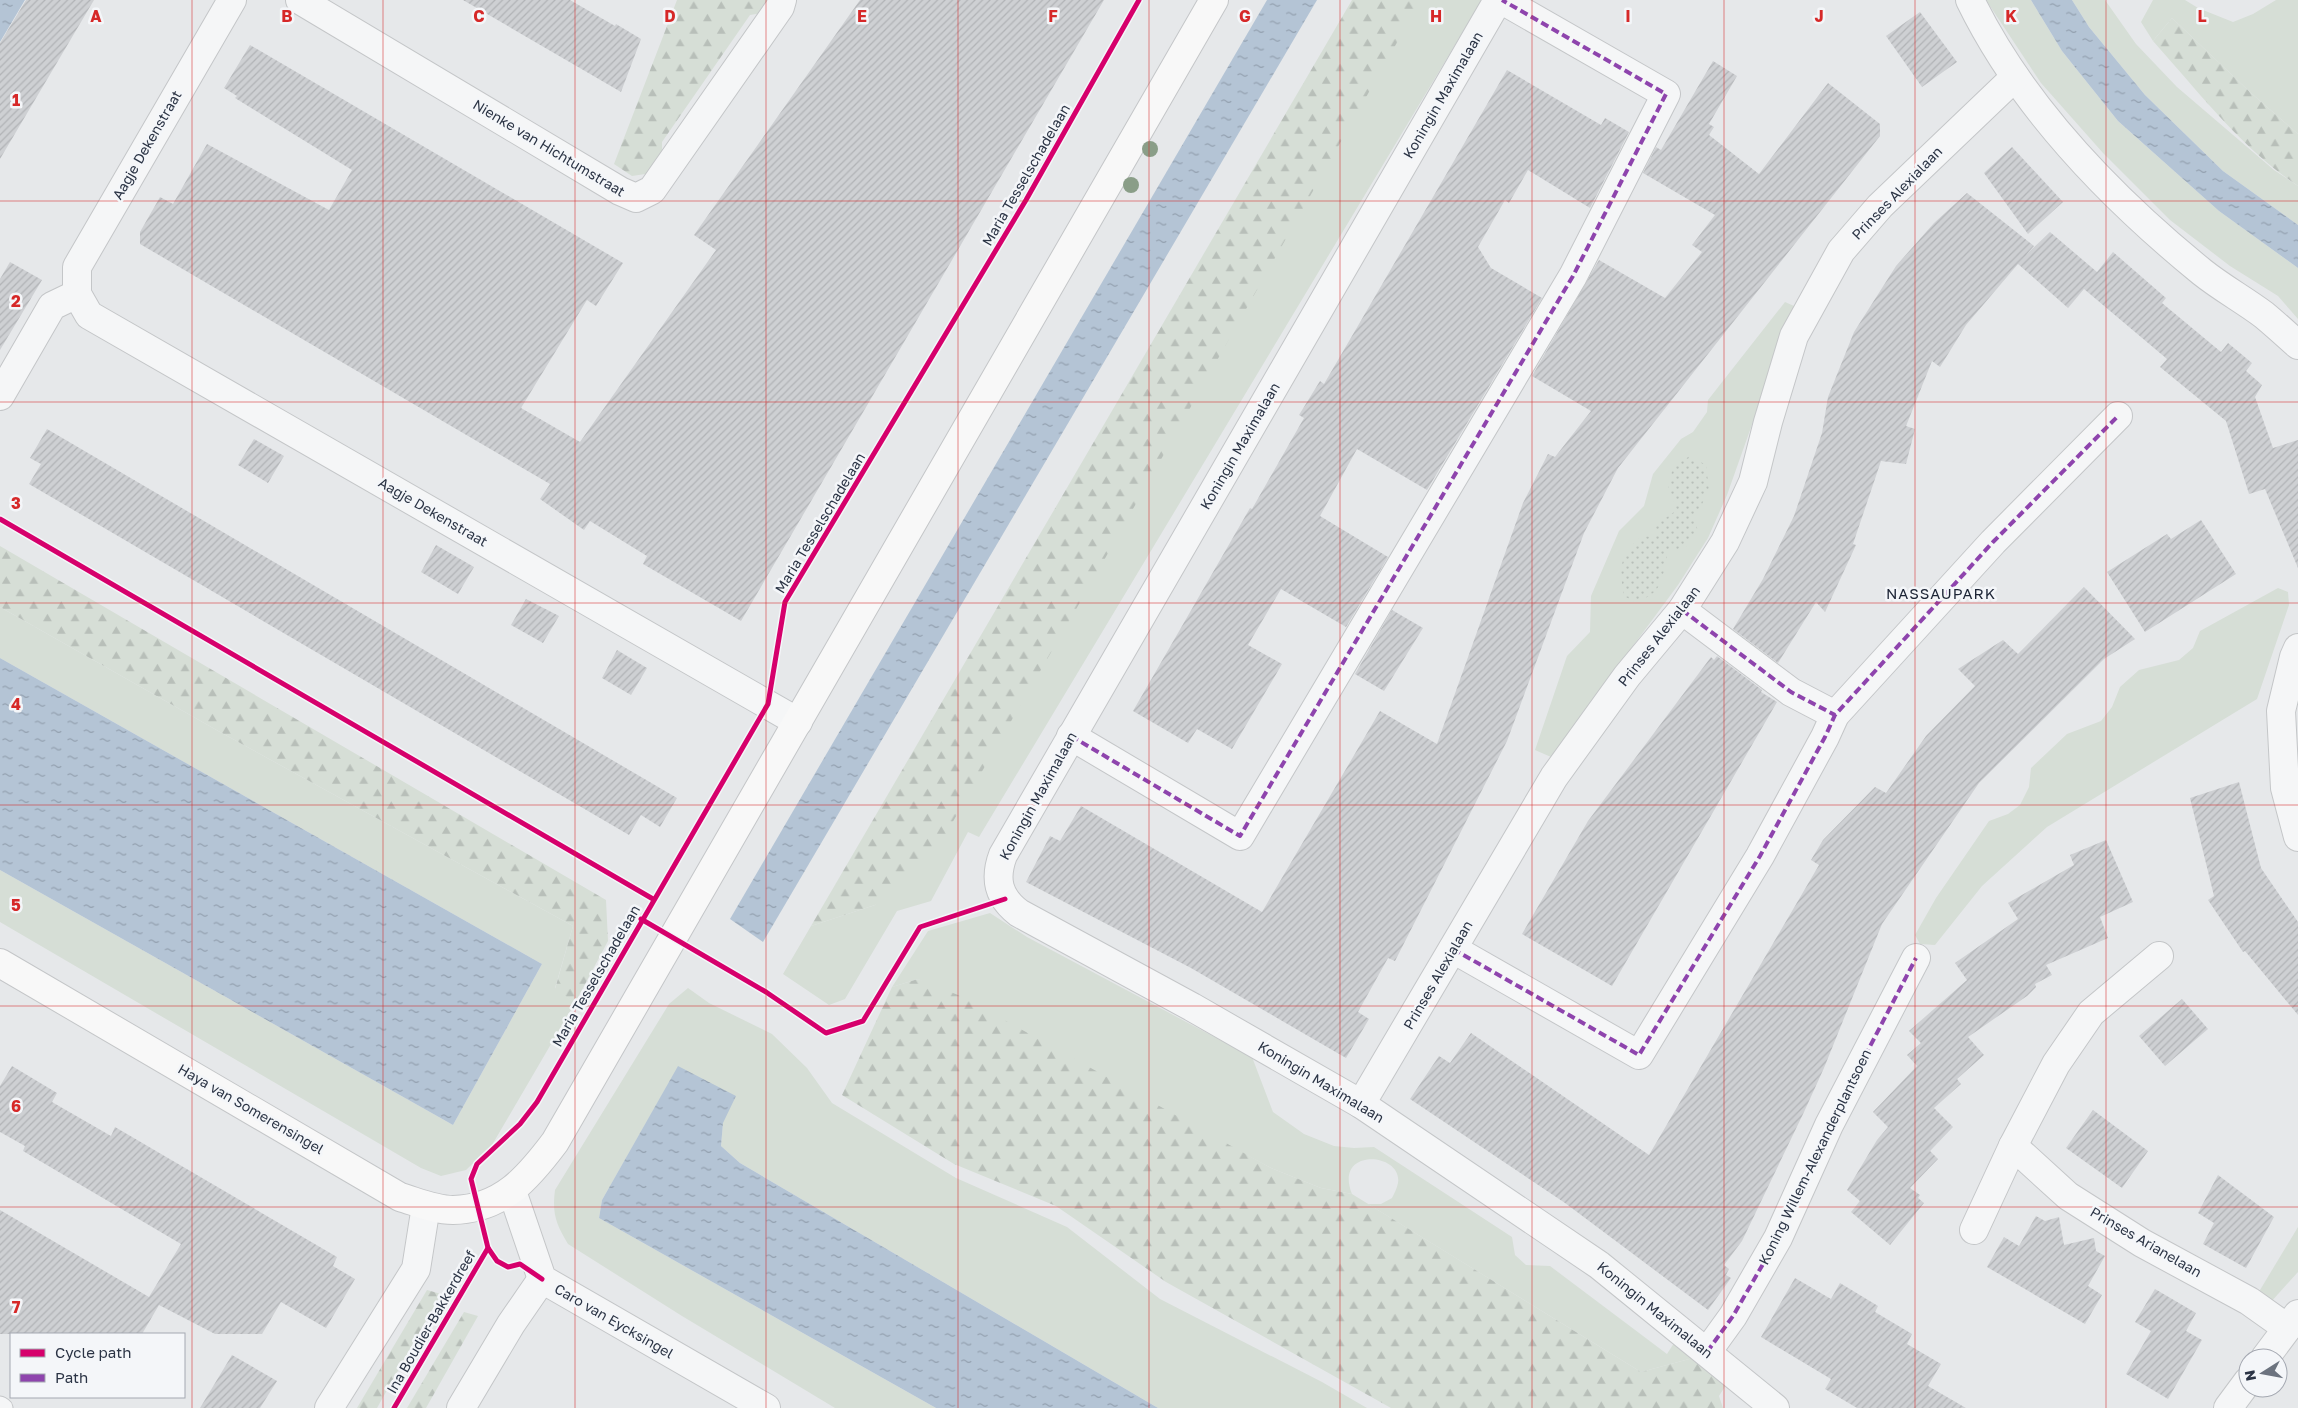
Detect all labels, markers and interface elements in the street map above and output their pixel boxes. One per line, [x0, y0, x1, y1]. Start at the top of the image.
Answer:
text: A [90, 6, 102, 26]
text: B [281, 6, 293, 26]
text: C [473, 6, 485, 26]
text: D [664, 6, 676, 26]
text: E [857, 6, 867, 26]
text: F [1048, 6, 1058, 26]
text: G [1239, 6, 1251, 26]
text: H [1430, 6, 1442, 26]
text: I [1625, 6, 1631, 26]
text: J [1814, 6, 1824, 26]
text: K [2005, 6, 2017, 26]
text: L [2197, 6, 2207, 26]
street label: Koningin Maximalaan [1399, 28, 1486, 161]
street label: Aagje Dekenstraat [108, 87, 185, 202]
text: 1 [12, 90, 20, 110]
street label: Nienke van Hichtumstraat [470, 95, 628, 200]
street label: Maria Tesselschadelaan [978, 101, 1073, 249]
street label: Prinses Alexialaan [1848, 143, 1945, 243]
text: 2 [11, 291, 21, 311]
street label: Koningin Maximalaan [1196, 379, 1283, 512]
street label: Maria Tesselschadelaan [771, 449, 868, 596]
street label: Aagje Dekenstraat [376, 473, 491, 550]
text: 3 [11, 493, 21, 513]
street label: Prinses Alexialaan [1614, 582, 1703, 689]
district label: NASSAUPARK [1886, 584, 1996, 602]
text: 4 [11, 694, 21, 714]
street label: Koningin Maximalaan [995, 729, 1080, 863]
text: 5 [11, 895, 21, 915]
street label: Maria Tesselschadelaan [548, 902, 643, 1050]
street label: Prinses Alexialaan [1399, 917, 1476, 1032]
street label: Koningin Maximalaan [1255, 1037, 1387, 1126]
street label: Koning Willem-Alexanderplantsoen [1755, 1046, 1874, 1267]
street label: Haya van Somerensingel [175, 1060, 327, 1157]
text: 6 [11, 1096, 21, 1116]
street label: Prinses Arianelaan [2088, 1203, 2205, 1280]
street label: Ina Boudier-Bakkerdreef [383, 1247, 479, 1396]
street label: Koningin Maximalaan [1594, 1258, 1717, 1361]
street label: Caro van Eycksingel [552, 1280, 677, 1362]
text: 7 [12, 1297, 21, 1317]
legend [10, 1333, 185, 1398]
text: Cycle path [55, 1343, 131, 1361]
north arrow [2238, 1348, 2288, 1398]
text: Path [55, 1368, 88, 1386]
text: N [2240, 1369, 2259, 1382]

